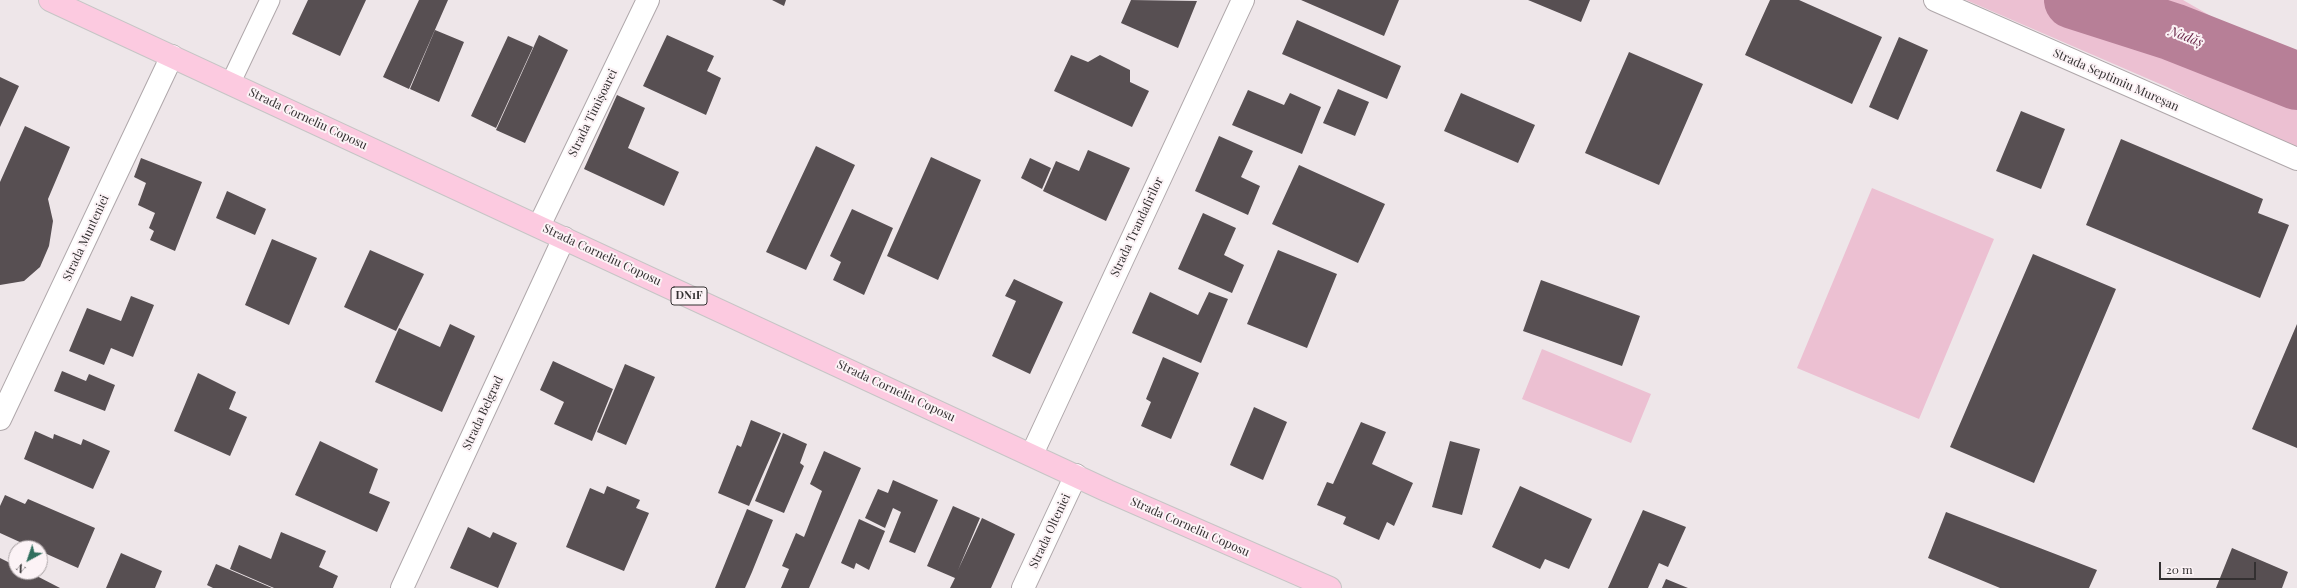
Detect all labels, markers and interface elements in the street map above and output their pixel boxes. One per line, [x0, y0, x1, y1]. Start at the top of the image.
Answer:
water label: Nadăș [2167, 23, 2205, 51]
street label: Strada Septimiu Mureșan [2051, 46, 2181, 114]
street label: Strada Timișoarei [566, 67, 620, 159]
street label: Strada Corneliu Coposu [246, 85, 370, 153]
street label: Strada Trandafirilor [1108, 175, 1166, 279]
street label: Strada Munteniei [60, 193, 112, 283]
street label: Strada Corneliu Coposu [540, 221, 664, 289]
road number: DN1F [671, 287, 707, 305]
street label: Strada Corneliu Coposu [834, 357, 958, 425]
street label: Strada Belgrad [460, 374, 506, 452]
street label: Strada Olteniei [1026, 491, 1074, 571]
street label: Strada Corneliu Coposu [1128, 494, 1252, 560]
north arrow [8, 540, 48, 580]
scale bar [2161, 554, 2258, 580]
text: N [13, 561, 28, 577]
text: 20 m [2166, 561, 2193, 577]

